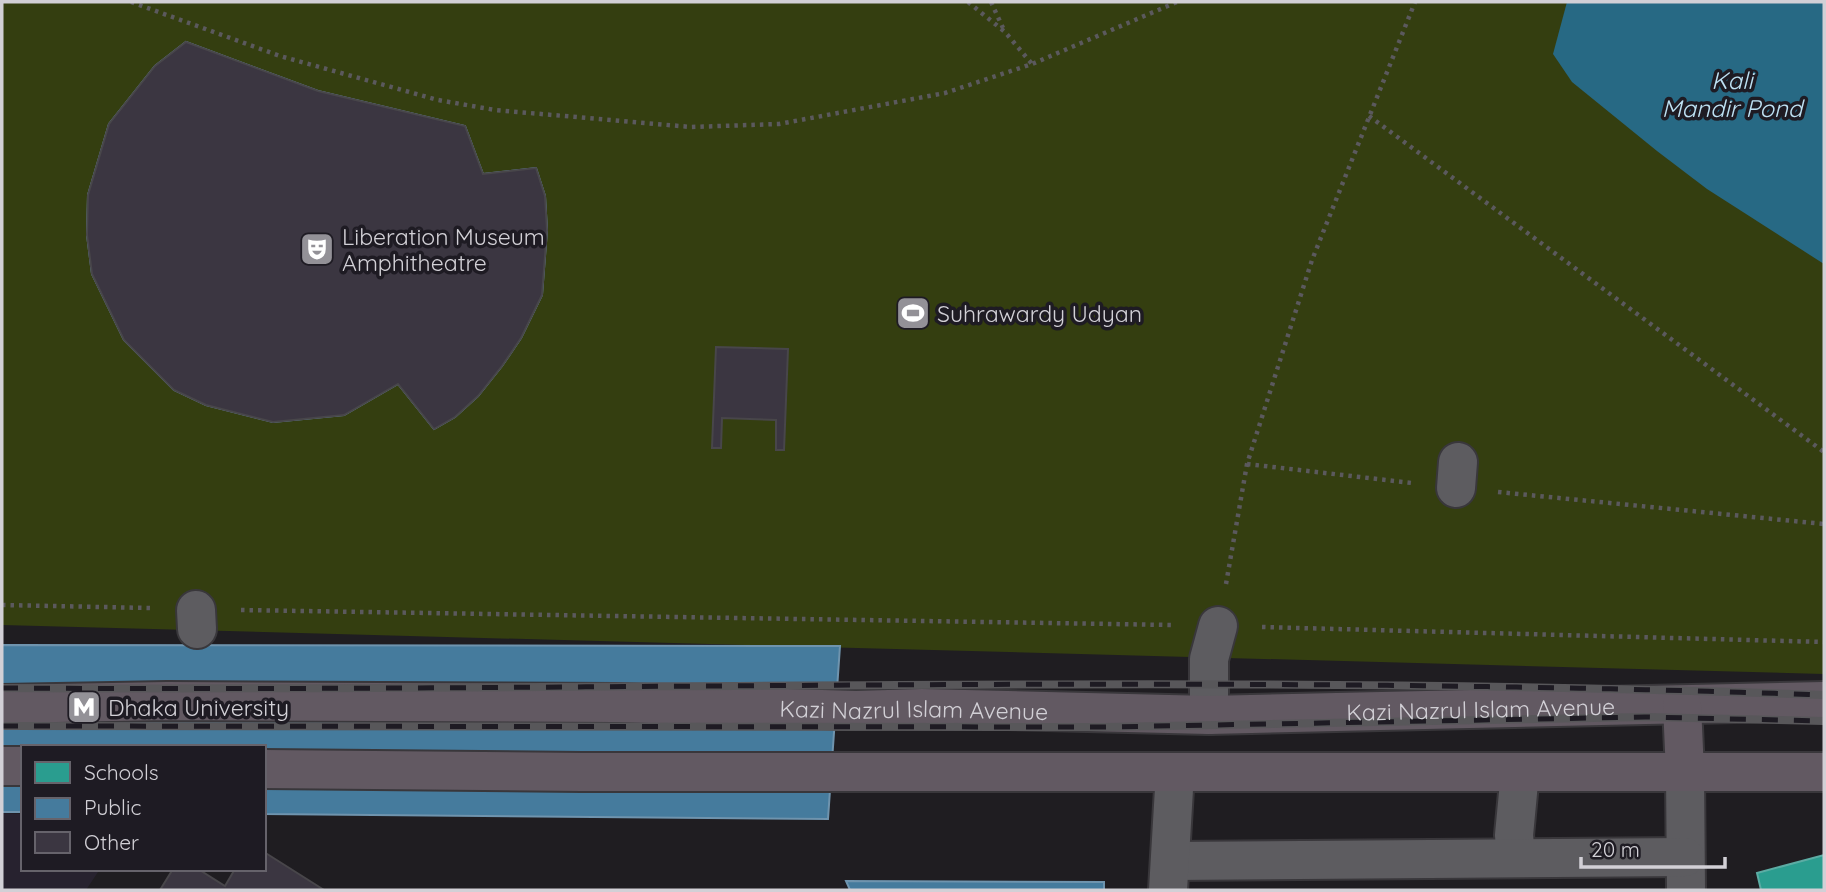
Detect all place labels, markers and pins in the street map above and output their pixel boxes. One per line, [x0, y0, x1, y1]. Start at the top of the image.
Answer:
place label: Liberation Museum Amphitheatre [342, 222, 545, 277]
theatre icon: Liberation Museum Amphitheatre [298, 230, 336, 268]
sports icon: Suhrawardy Udyan [894, 294, 932, 332]
place label: Suhrawardy Udyan [937, 299, 1142, 328]
metro station icon: Dhaka University [65, 688, 103, 726]
place label: Dhaka University [108, 693, 289, 722]

